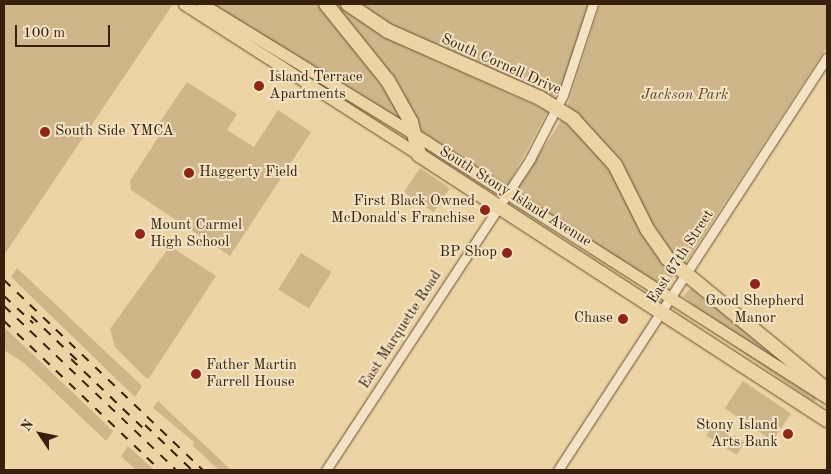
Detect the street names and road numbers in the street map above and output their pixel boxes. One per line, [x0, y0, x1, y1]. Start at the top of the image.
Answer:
street label: South Cornell Drive [438, 30, 564, 100]
street label: South Stony Island Avenue [435, 143, 595, 251]
street label: East 67th Street [644, 207, 718, 307]
street label: East Marquette Road [356, 268, 446, 392]

